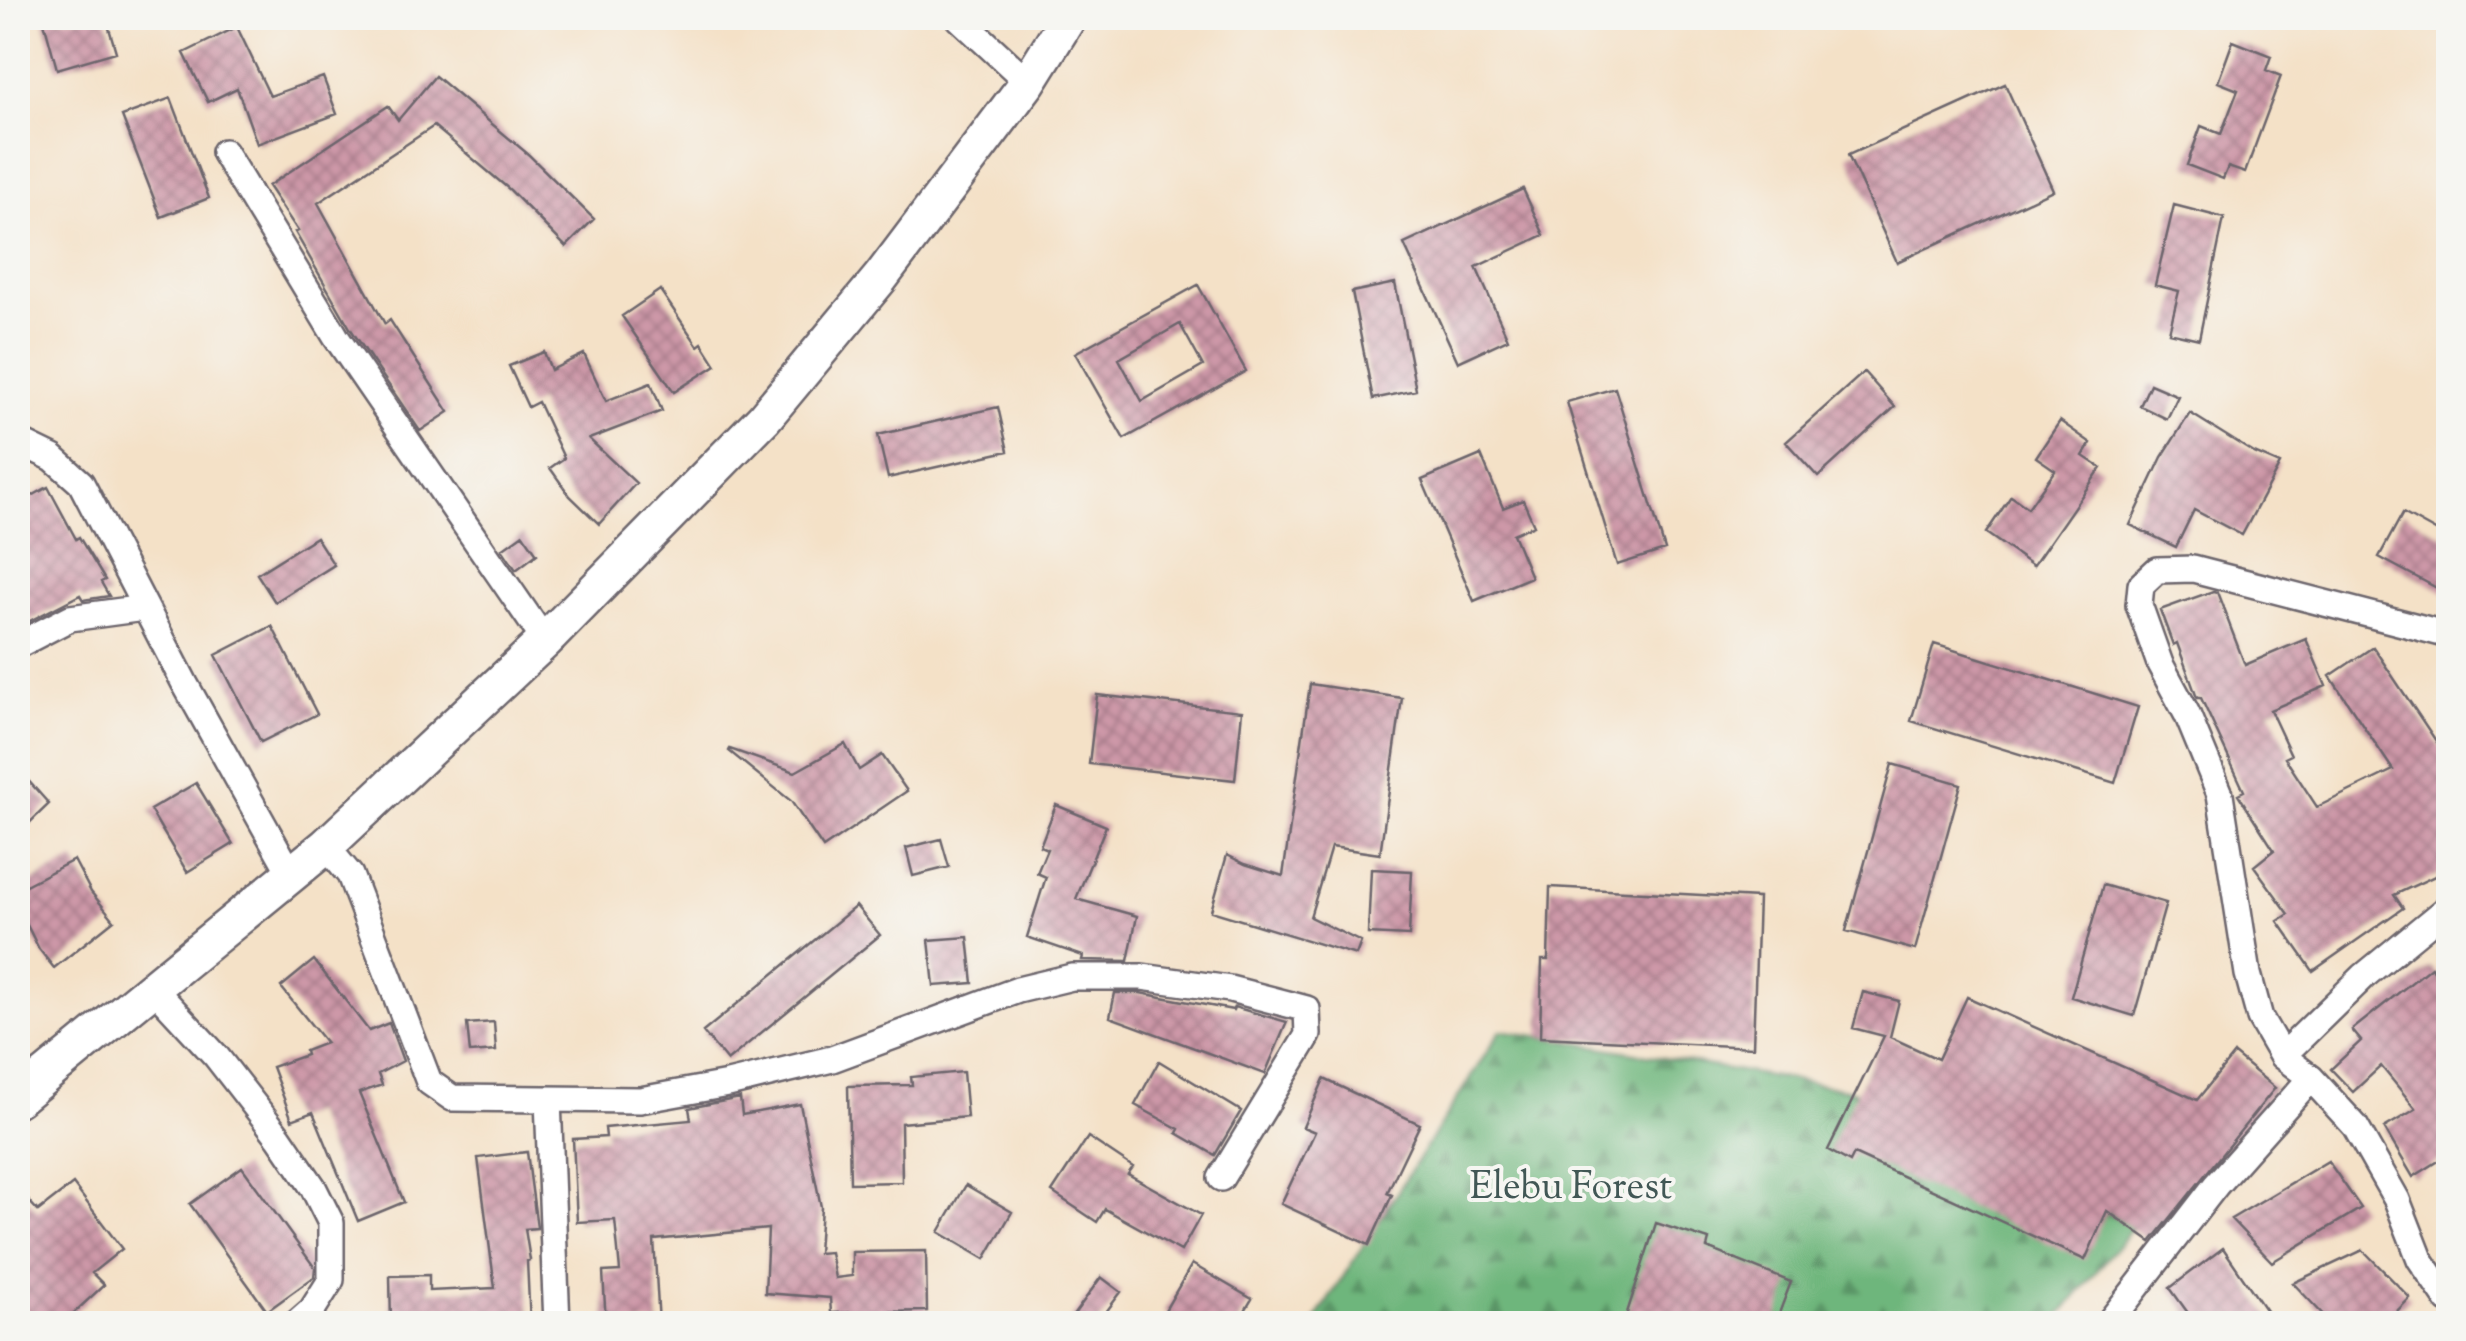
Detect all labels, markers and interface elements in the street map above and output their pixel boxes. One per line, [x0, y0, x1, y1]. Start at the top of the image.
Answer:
park label: Elebu Forest [1470, 1162, 1672, 1216]

